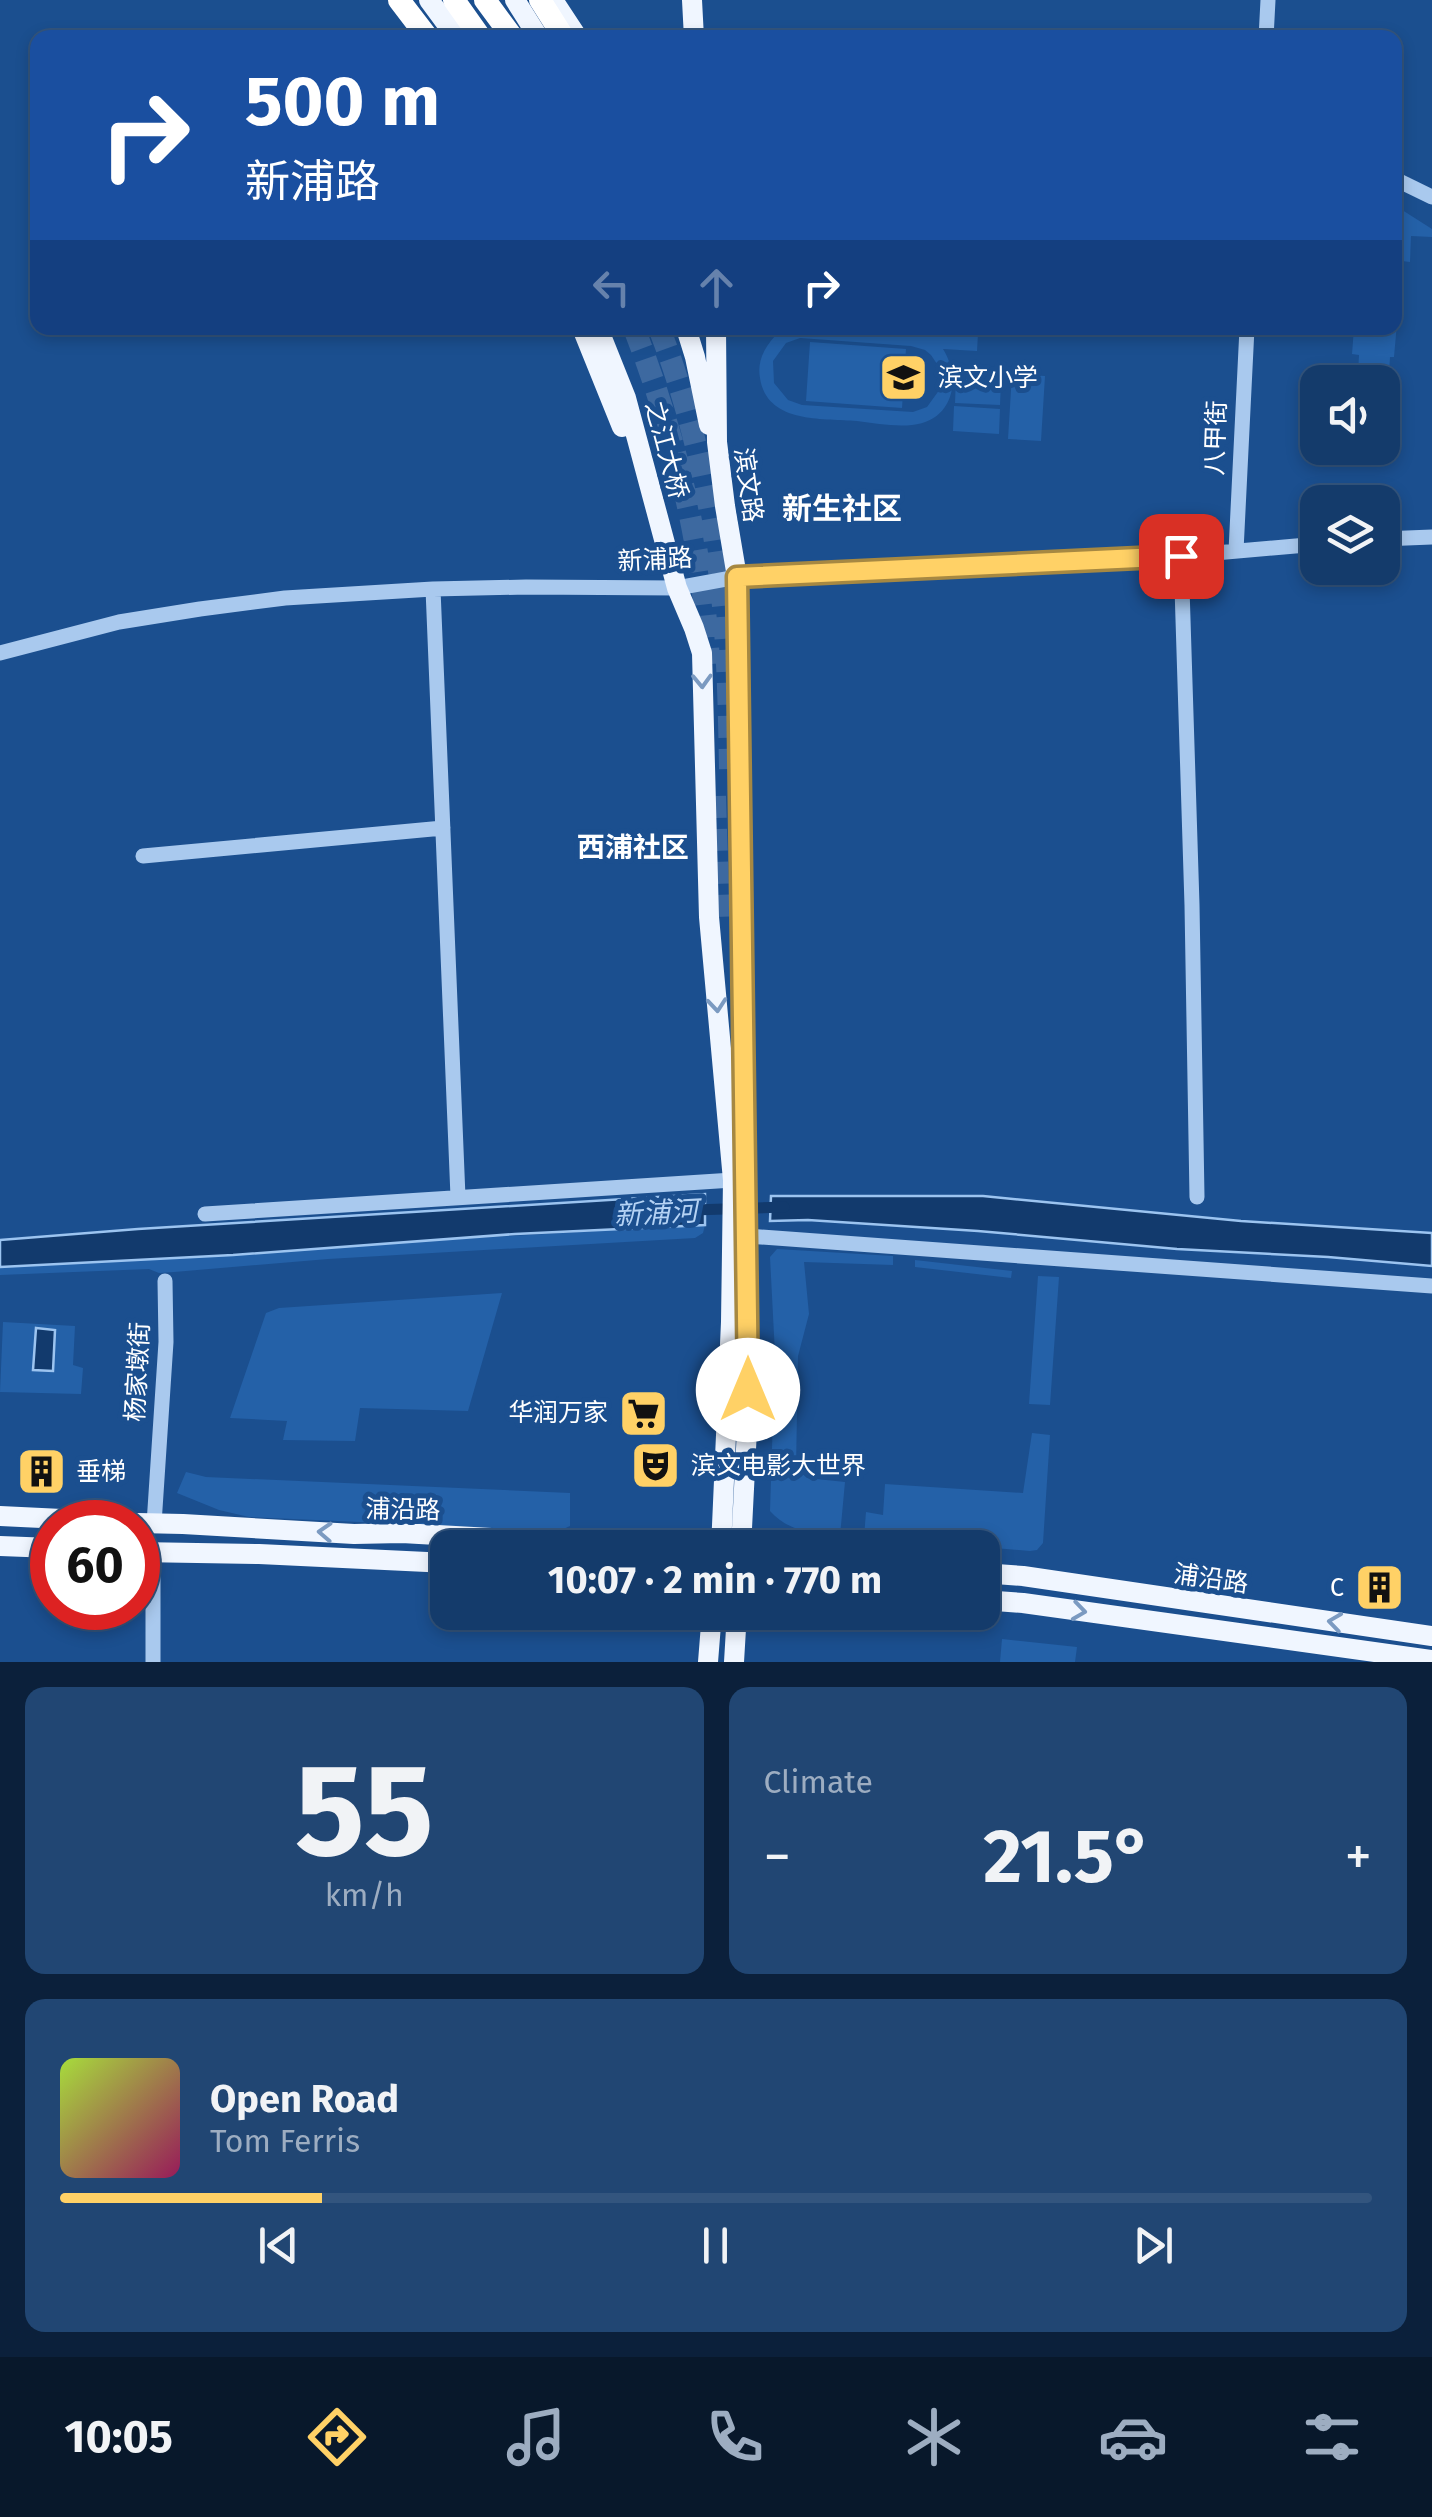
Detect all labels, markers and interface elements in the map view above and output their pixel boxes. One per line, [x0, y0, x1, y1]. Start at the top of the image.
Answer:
text: 500 m [245, 60, 440, 144]
icon: right [80, 70, 210, 200]
text: 新浦路 [245, 155, 380, 209]
icon: left [584, 260, 639, 315]
icon: ahead [689, 260, 744, 315]
icon: right [794, 260, 849, 315]
school or university icon: 滨文小学 [877, 352, 929, 404]
place label: 滨文小学 [938, 363, 1038, 393]
map controls [1300, 365, 1400, 585]
button: sound [1300, 365, 1400, 465]
street label: 之江大桥 [639, 398, 693, 502]
street label: 八甲街 [1200, 400, 1232, 476]
street label: 滨文路 [728, 446, 768, 524]
button: layers [1300, 485, 1400, 585]
district label: 新生社区 [782, 491, 902, 527]
pin [1139, 514, 1224, 599]
icon: arrive [1154, 529, 1209, 584]
street label: 新浦路 [617, 543, 693, 577]
one-way arrow [692, 673, 713, 689]
district label: 西浦社区 [577, 831, 689, 864]
one-way arrow [706, 998, 728, 1014]
water label: 新浦河 [613, 1194, 704, 1232]
street label: 杨家墩街 [120, 1321, 156, 1423]
position arrow [696, 1338, 800, 1442]
supermarket icon: 华润万家 [617, 1387, 669, 1439]
place label: 华润万家 [508, 1398, 608, 1428]
theatre icon: 滨文电影大世界 [630, 1440, 682, 1492]
building icon: 垂梯 [15, 1446, 67, 1498]
place label: 滨文电影大世界 [691, 1451, 866, 1481]
place label: 垂梯 [76, 1457, 126, 1487]
street label: 浦沿路 [365, 1494, 441, 1526]
speed limit sign: 60 [30, 1500, 160, 1630]
one-way arrow [316, 1522, 332, 1543]
text: 10:07 · 2 min · 770 m [548, 1557, 882, 1603]
street label: 浦沿路 [1172, 1559, 1250, 1599]
building icon: C [1353, 1562, 1405, 1614]
place label: C [1330, 1573, 1344, 1603]
one-way arrow [1071, 1600, 1088, 1621]
one-way arrow [1327, 1612, 1344, 1633]
text: 55 [295, 1733, 434, 1889]
text: Climate [764, 1763, 873, 1801]
text: 21.5° [983, 1812, 1152, 1902]
text: − [764, 1824, 791, 1890]
text: + [1345, 1824, 1372, 1890]
text: km/h [325, 1876, 404, 1914]
text: Open Road [210, 2076, 399, 2122]
text: Tom Ferris [210, 2122, 360, 2160]
icon: previous [251, 2218, 306, 2273]
icon: pause [688, 2218, 743, 2273]
icon: next [1126, 2218, 1181, 2273]
icon: directions [302, 2402, 372, 2472]
icon: music [501, 2402, 571, 2472]
icon: phone [700, 2402, 770, 2472]
icon: climate [899, 2402, 969, 2472]
icon: car [1098, 2402, 1168, 2472]
icon: filters [1297, 2402, 1367, 2472]
text: 10:05 [65, 2410, 173, 2464]

